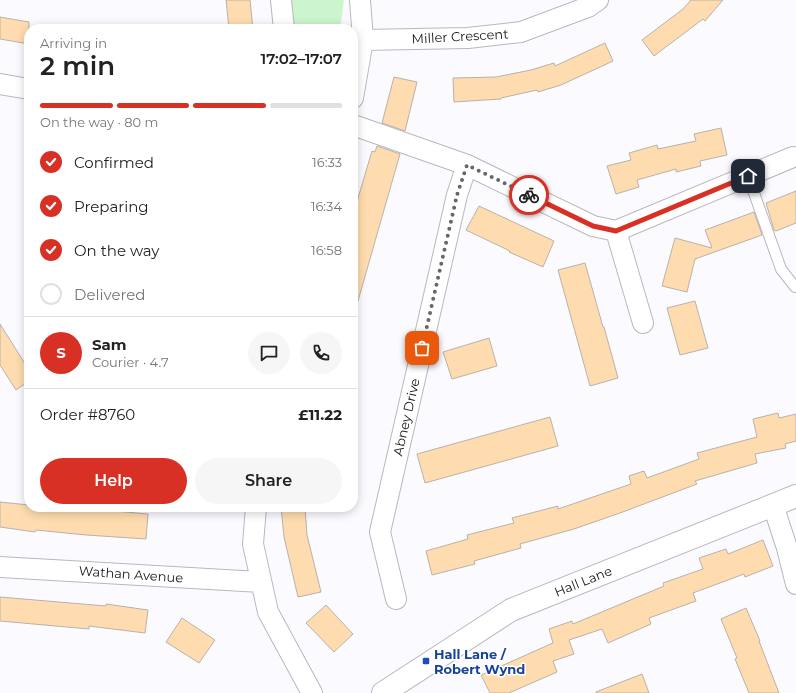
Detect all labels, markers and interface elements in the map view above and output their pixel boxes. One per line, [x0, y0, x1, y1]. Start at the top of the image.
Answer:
street label: Miller Crescent [411, 25, 509, 47]
text: Arriving in [40, 35, 107, 51]
text: 17:02–17:07 [261, 49, 342, 68]
text: 2 min [40, 50, 115, 82]
text: On the way · 80 m [40, 114, 158, 130]
icon: check [40, 151, 62, 173]
text: Confirmed [74, 153, 154, 172]
text: 16:33 [312, 154, 342, 170]
pin [731, 159, 765, 193]
icon: home [737, 165, 759, 187]
courier [509, 175, 549, 215]
icon: bike [518, 184, 540, 206]
icon: check [40, 195, 62, 217]
text: Preparing [74, 197, 149, 216]
text: 16:34 [311, 198, 342, 214]
icon: check [40, 239, 62, 261]
text: On the way [74, 241, 159, 260]
text: 16:58 [311, 242, 342, 258]
text: Delivered [74, 285, 146, 304]
pin [405, 331, 439, 365]
button: chat [248, 332, 290, 374]
button: phone [300, 332, 342, 374]
text: Sam [92, 335, 127, 354]
icon: bag [411, 337, 433, 359]
text: S [56, 343, 66, 362]
text: Courier · 4.7 [92, 354, 169, 370]
street label: Abney Drive [389, 376, 423, 457]
text: Order #8760 [40, 405, 135, 424]
text: £11.22 [298, 405, 342, 424]
button: Help [40, 458, 187, 504]
button: Share [195, 458, 342, 504]
street label: Wathan Avenue [78, 562, 184, 586]
street label: Hall Lane [552, 562, 614, 600]
place label: Hall Lane / Robert Wynd [434, 646, 525, 677]
marker: Hall Lane / Robert Wynd [421, 656, 431, 666]

